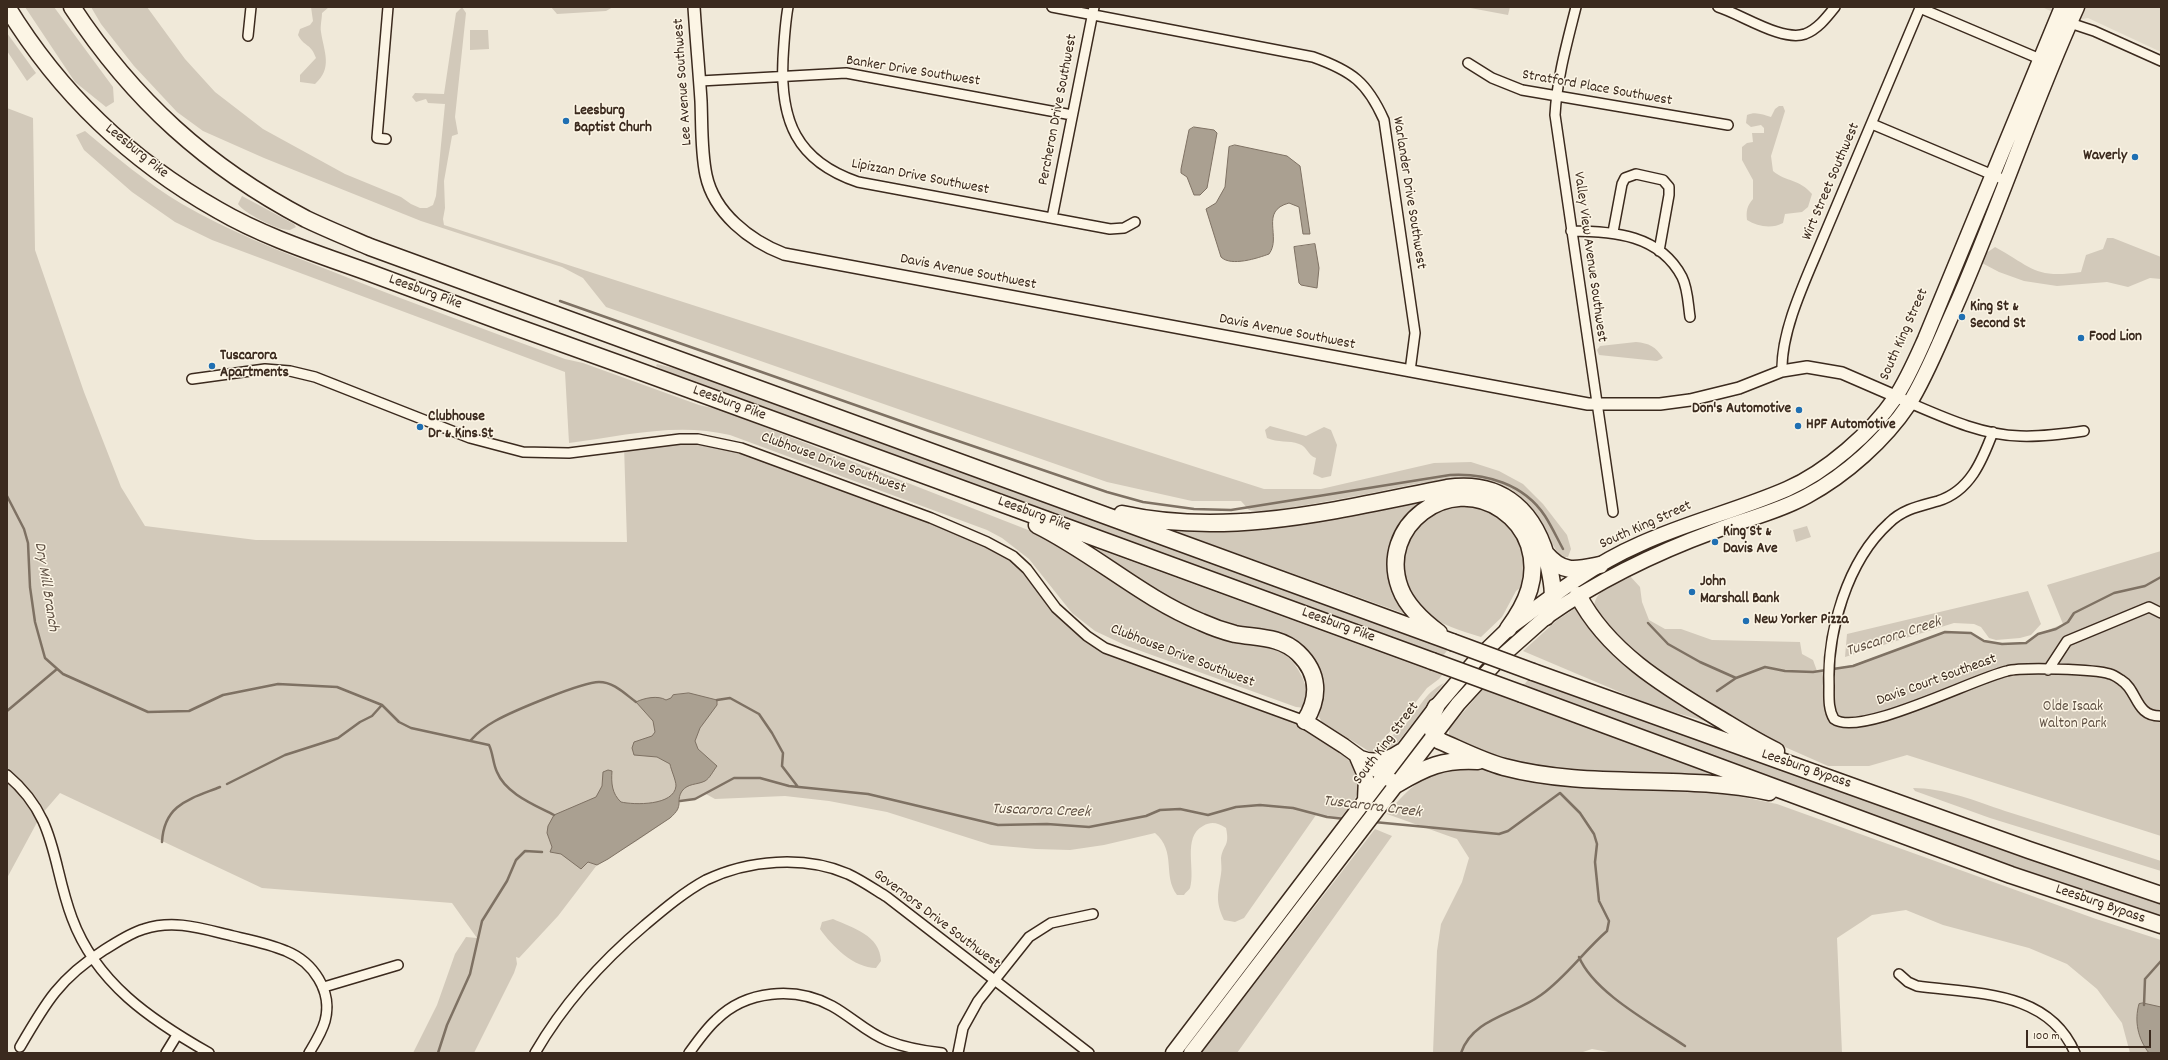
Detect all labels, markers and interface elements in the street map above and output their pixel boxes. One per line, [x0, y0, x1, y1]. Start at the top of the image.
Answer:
street label: Lee Avenue Southwest [671, 18, 697, 146]
street label: Percheron Drive Southwest [1036, 33, 1082, 187]
street label: Banker Drive Southwest [845, 53, 981, 91]
street label: Stratford Place Southwest [1521, 67, 1673, 111]
place label: Leesburg Baptist Churh [574, 103, 652, 138]
marker: Leesburg Baptist Churh [561, 116, 571, 126]
street label: Warlander Drive Southwest [1387, 116, 1429, 270]
street label: Wirt Street Southwest [1799, 120, 1865, 244]
street label: Leesburg Pike [101, 121, 171, 183]
place label: Waverly [2083, 148, 2127, 166]
marker: Waverly [2130, 152, 2140, 162]
street label: Lipizzan Drive Southwest [850, 156, 990, 200]
street label: Valley View Avenue Southwest [1568, 171, 1610, 343]
street label: Davis Avenue Southwest [898, 251, 1038, 295]
street label: Leesburg Pike [386, 271, 464, 315]
street label: South King Street [1877, 286, 1933, 384]
place label: King St & Second St [1970, 299, 2025, 334]
street label: Davis Avenue Southwest [1217, 311, 1357, 355]
marker: King St & Second St [1957, 312, 1967, 322]
place label: Food Lion [2089, 329, 2142, 347]
marker: Food Lion [2076, 333, 2086, 343]
place label: Tuscarora Apartments [220, 348, 289, 383]
marker: Tuscarora Apartments [207, 361, 217, 371]
street label: Leesburg Pike [690, 382, 768, 426]
place label: Don's Automotive [1692, 401, 1791, 419]
marker: Don's Automotive [1794, 405, 1804, 415]
place label: Clubhouse Dr & Kins St [428, 409, 493, 444]
place label: HPF Automotive [1806, 417, 1896, 435]
marker: HPF Automotive [1793, 421, 1803, 431]
marker: Clubhouse Dr & Kins St [415, 422, 425, 432]
street label: Clubhouse Drive Southwest [758, 429, 908, 499]
street label: Leesburg Pike [995, 493, 1073, 537]
street label: South King Street [1597, 498, 1695, 554]
place label: King St & Davis Ave [1723, 524, 1778, 559]
marker: King St & Davis Ave [1710, 537, 1720, 547]
water label: Dry Mill Branch [28, 541, 62, 633]
place label: John Marshall Bank [1700, 574, 1779, 609]
marker: John Marshall Bank [1687, 587, 1697, 597]
street label: Leesburg Pike [1299, 604, 1377, 648]
place label: New Yorker Pizza [1754, 612, 1849, 630]
water label: Tuscarora Creek [1844, 614, 1944, 662]
marker: New Yorker Pizza [1741, 616, 1751, 626]
street label: Clubhouse Drive Southwest [1107, 621, 1257, 693]
street label: Davis Court Southeast [1875, 651, 1999, 711]
street label: South King Street [1350, 699, 1424, 789]
park label: Olde Isaak Walton Park [2039, 699, 2107, 734]
street label: Leesburg Bypass [1759, 746, 1853, 794]
water label: Tuscarora Creek [1322, 792, 1422, 824]
water label: Tuscarora Creek [991, 801, 1091, 823]
street label: Governors Drive Southwest [869, 866, 1003, 974]
street label: Leesburg Bypass [2053, 881, 2147, 929]
scale bar [2028, 1022, 2153, 1048]
text: 100 m [2033, 1028, 2060, 1045]

